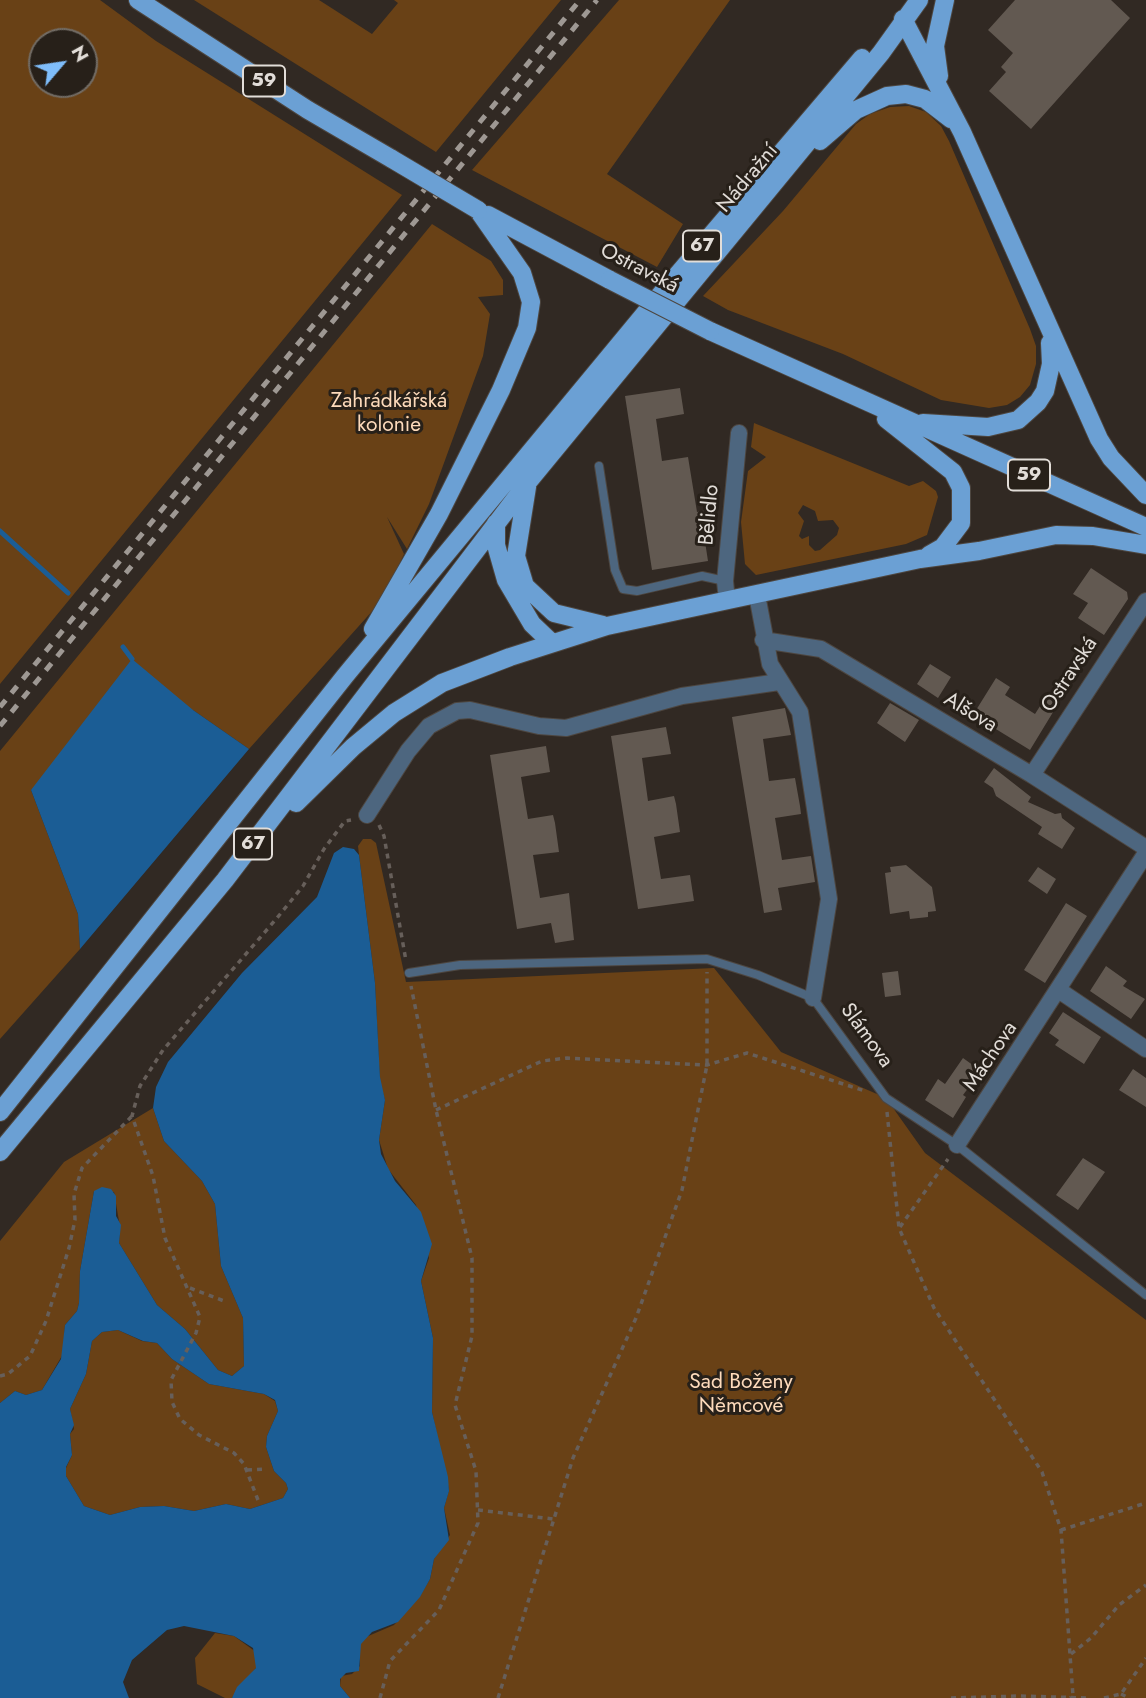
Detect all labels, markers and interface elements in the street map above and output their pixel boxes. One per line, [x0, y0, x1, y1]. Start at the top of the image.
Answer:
north arrow [28, 28, 98, 98]
text: N [65, 40, 96, 67]
road number: 59 [243, 66, 285, 96]
street label: Nádražní [712, 140, 784, 218]
road number: 67 [683, 230, 721, 262]
street label: Ostravská [596, 239, 682, 299]
park label: Zahrádkářská kolonie [331, 389, 447, 439]
road number: 59 [1008, 460, 1050, 490]
street label: Bělidlo [695, 483, 725, 547]
street label: Ostravská [1036, 633, 1104, 717]
street label: Alšova [939, 687, 1001, 739]
road number: 67 [234, 828, 272, 860]
street label: Slámova [834, 999, 898, 1073]
street label: Máchova [959, 1017, 1023, 1097]
park label: Sad Boženy Němcové [689, 1370, 793, 1420]

